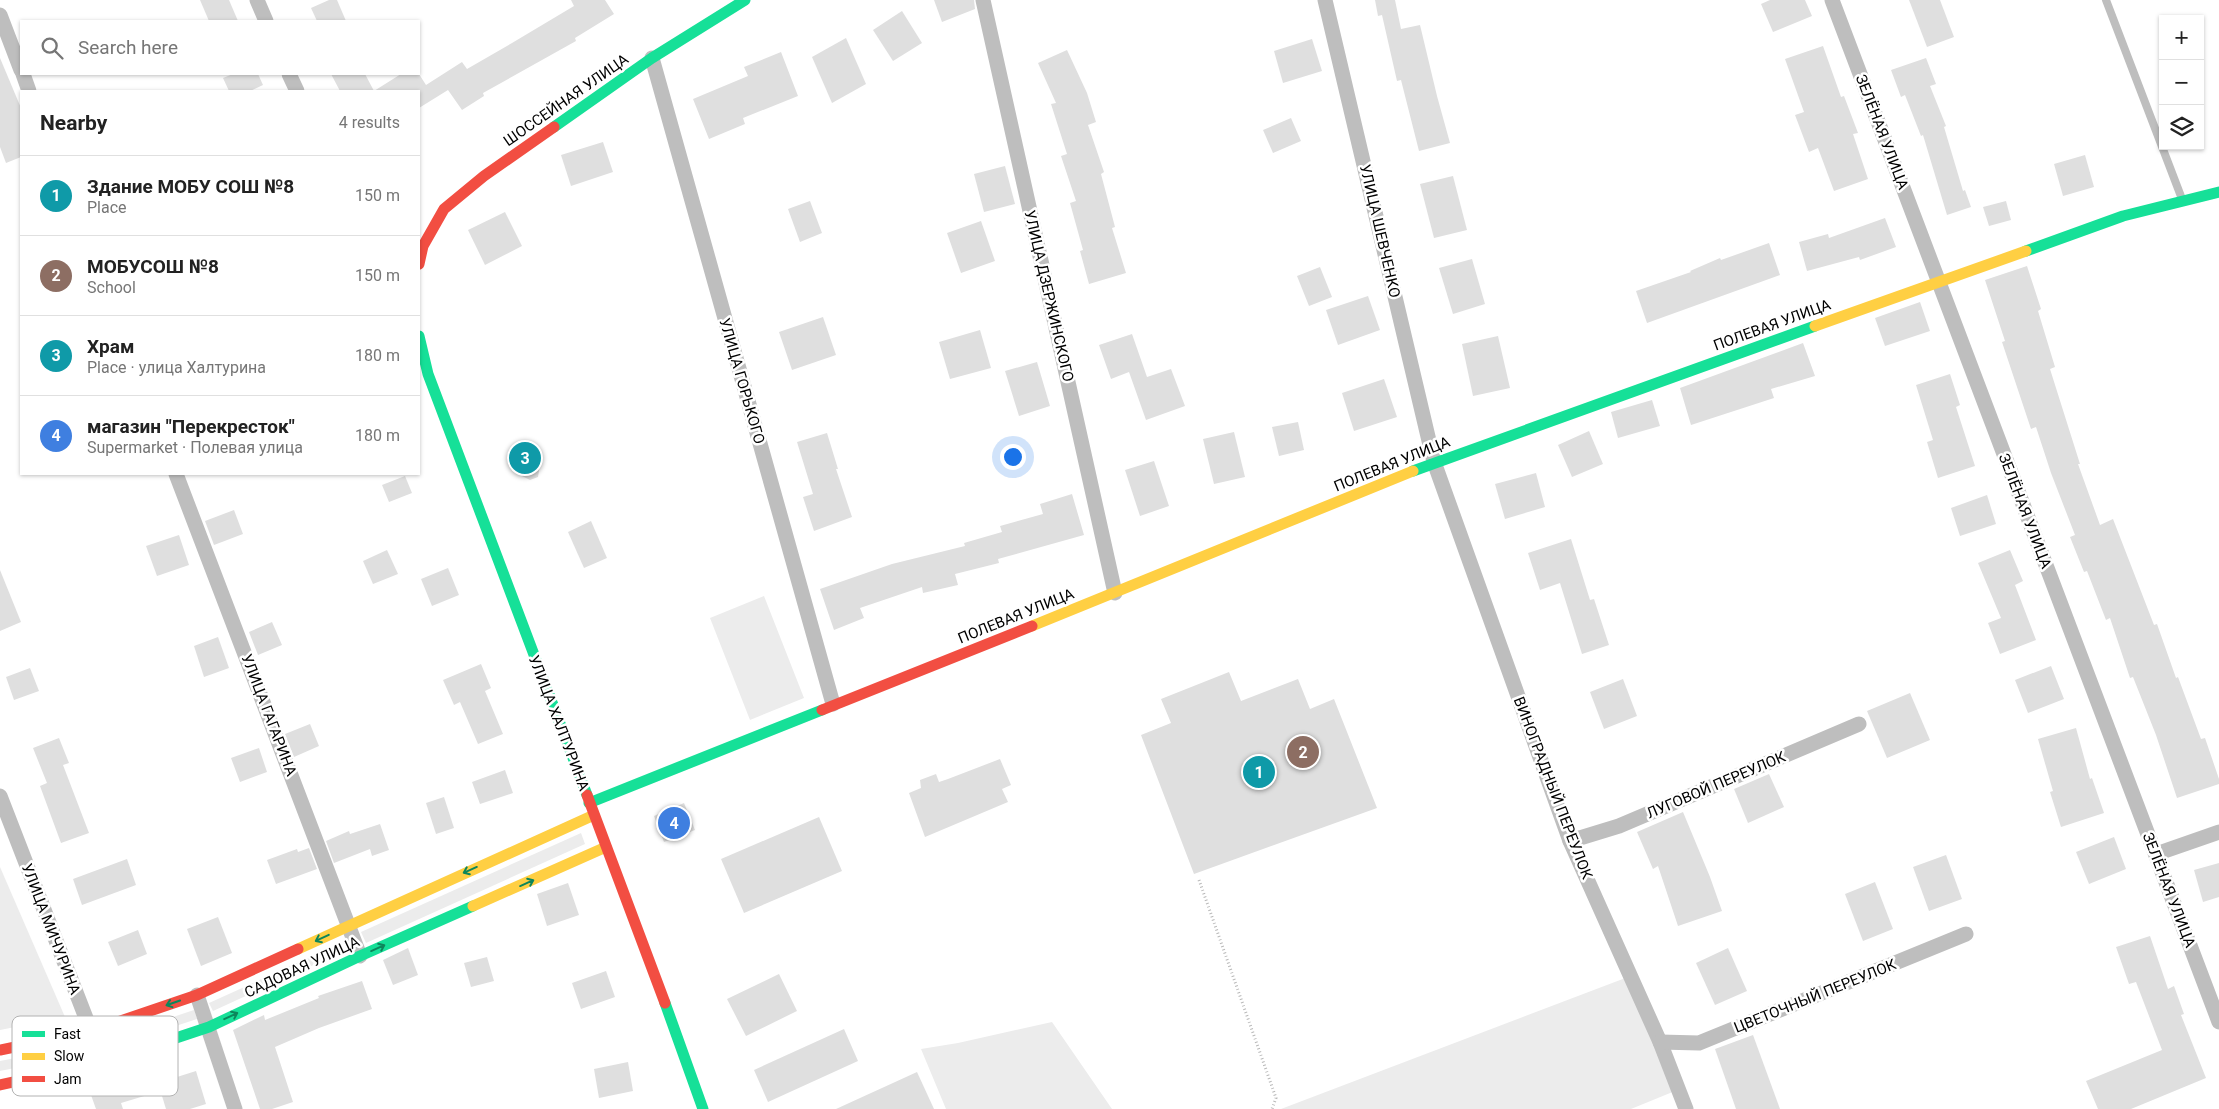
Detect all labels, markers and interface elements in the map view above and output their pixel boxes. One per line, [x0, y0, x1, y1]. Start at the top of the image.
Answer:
map controls [2159, 15, 2204, 150]
button: + [2159, 15, 2204, 60]
search box [20, 20, 420, 75]
icon: search [38, 34, 66, 62]
text: Search here [78, 36, 178, 59]
street label: ШОССЕЙНАЯ УЛИЦА [500, 50, 632, 150]
button: − [2159, 60, 2204, 105]
street label: ЗЕЛЁНАЯ УЛИЦА [1852, 72, 1912, 192]
button: layers [2159, 105, 2204, 150]
text: Nearby [40, 111, 107, 135]
text: 4 results [339, 113, 400, 132]
street label: УЛИЦА ШЕВЧЕНКО [1356, 163, 1404, 299]
text: Здание МОБУ СОШ №8 [87, 175, 294, 198]
text: 1 [51, 186, 61, 205]
text: 150 m [355, 186, 400, 205]
text: Place [87, 198, 127, 217]
street label: УЛИЦА ДЗЕРЖИНСКОГО [1020, 208, 1078, 384]
text: МОБУСОШ №8 [87, 255, 219, 278]
text: 2 [51, 266, 61, 285]
text: 150 m [355, 266, 400, 285]
text: School [87, 278, 136, 297]
street label: ПОЛЕВАЯ УЛИЦА [1711, 295, 1833, 355]
street label: УЛИЦА ГОРЬКОГО [715, 316, 769, 446]
text: Храм [87, 335, 134, 358]
text: 3 [51, 346, 61, 365]
text: 180 m [355, 346, 400, 365]
text: Place · улица Халтурина [87, 358, 266, 377]
text: магазин "Перекресток" [87, 415, 295, 438]
text: 4 [51, 426, 61, 445]
text: 180 m [355, 426, 400, 445]
street label: ПОЛЕВАЯ УЛИЦА [1331, 432, 1453, 495]
text: Supermarket · Полевая улица [87, 438, 303, 457]
pin: 3 [509, 439, 541, 477]
your location [1000, 444, 1026, 470]
street label: ЗЕЛЁНАЯ УЛИЦА [1995, 451, 2055, 571]
street label: ПОЛЕВАЯ УЛИЦА [955, 584, 1077, 647]
street label: УЛИЦА ГАГАРИНА [237, 651, 301, 779]
street label: УЛИЦА ХАЛТУРИНА [525, 653, 593, 794]
street label: ВИНОГРАДНЫЙ ПЕРЕУЛОК [1510, 694, 1596, 882]
pin: 2 [1287, 733, 1319, 771]
street label: ЛУГОВОЙ ПЕРЕУЛОК [1644, 747, 1788, 822]
pin: 1 [1243, 753, 1275, 791]
pin: 4 [658, 804, 690, 842]
street label: ЗЕЛЁНАЯ УЛИЦА [2139, 830, 2199, 950]
street label: УЛИЦА МИЧУРИНА [18, 861, 84, 997]
one-way arrow [463, 866, 478, 875]
one-way arrow [519, 877, 534, 887]
street label: САДОВАЯ УЛИЦА [242, 932, 363, 1002]
one-way arrow [315, 933, 330, 943]
one-way arrow [370, 943, 385, 953]
street label: ЦВЕТОЧНЫЙ ПЕРЕУЛОК [1731, 955, 1899, 1037]
one-way arrow [166, 999, 181, 1008]
one-way arrow [223, 1011, 238, 1021]
legend [12, 1016, 178, 1096]
text: Fast [54, 1026, 81, 1042]
text: Slow [54, 1048, 85, 1064]
text: Jam [54, 1071, 82, 1087]

